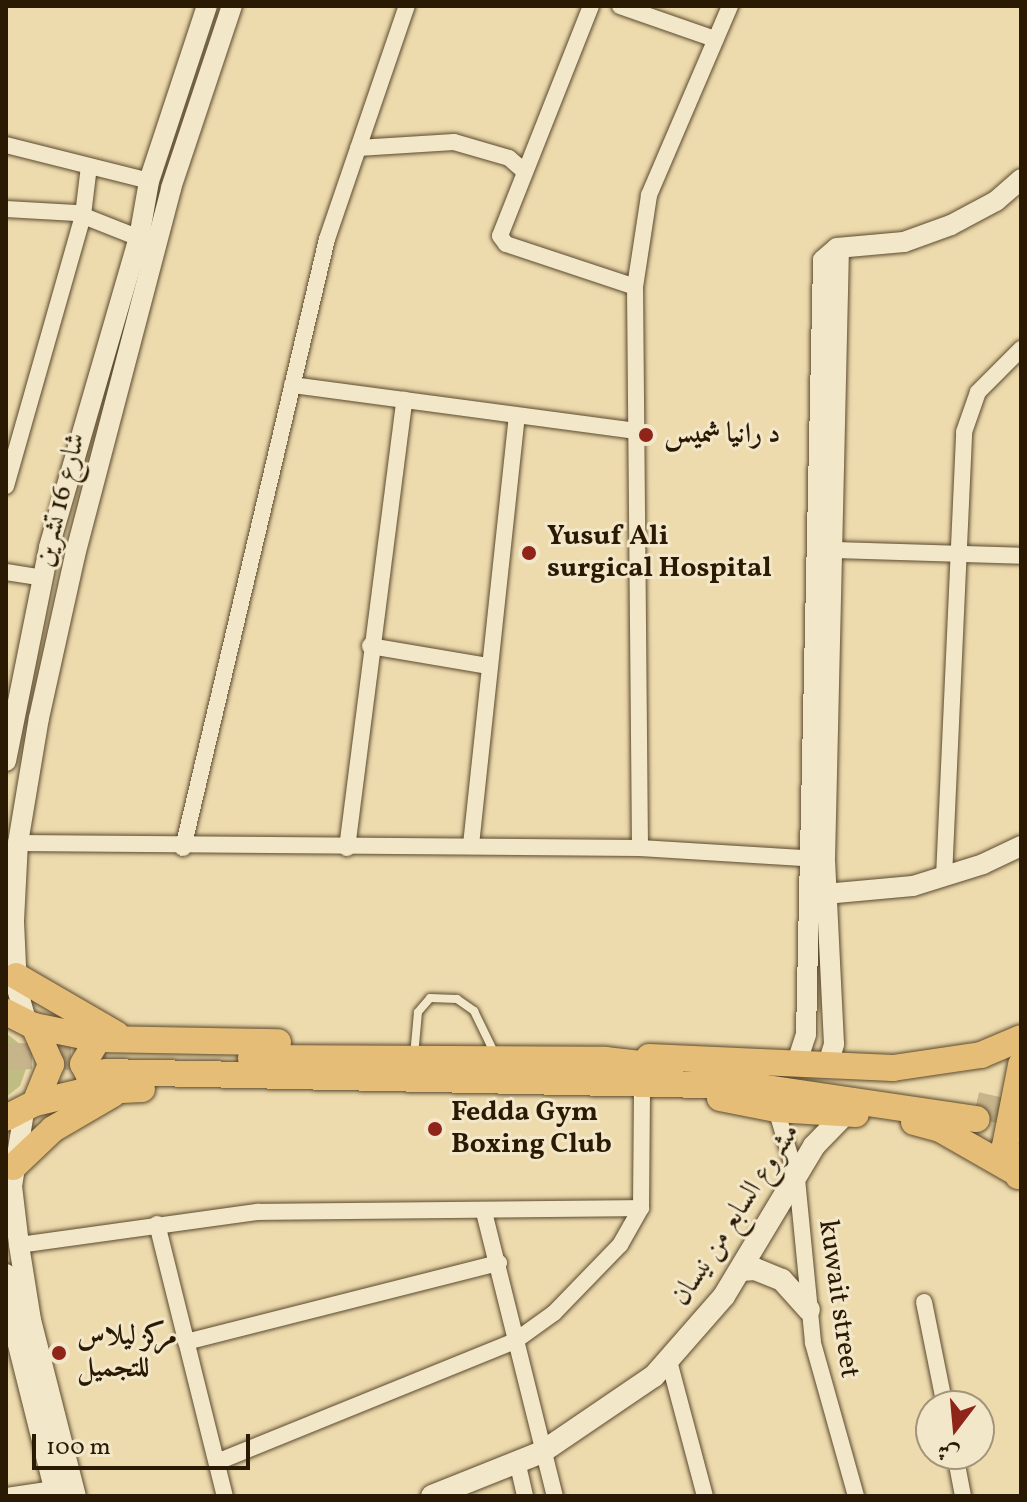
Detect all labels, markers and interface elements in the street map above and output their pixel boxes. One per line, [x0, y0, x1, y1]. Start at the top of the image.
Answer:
place label: د رانيا شميس [664, 418, 780, 452]
marker: د رانيا شميس [635, 424, 657, 446]
street label: شارع 16 تشرين [28, 430, 94, 570]
place label: Yusuf Ali surgical Hospital [547, 520, 772, 586]
marker: Yusuf Ali surgical Hospital [518, 542, 540, 564]
place label: Fedda Gym Boxing Club [451, 1096, 612, 1162]
street label: مشروع السابع من نيسان [665, 1118, 807, 1312]
marker: Fedda Gym Boxing Club [426, 1120, 444, 1138]
street label: kuwait street [810, 1218, 866, 1380]
place label: مركز ليلاس للتجميل [77, 1320, 177, 1386]
marker: مركز ليلاس للتجميل [48, 1342, 70, 1364]
north arrow [915, 1390, 995, 1470]
scale bar [36, 1418, 254, 1468]
text: 100 m [46, 1431, 111, 1465]
text: ش [934, 1434, 964, 1470]

